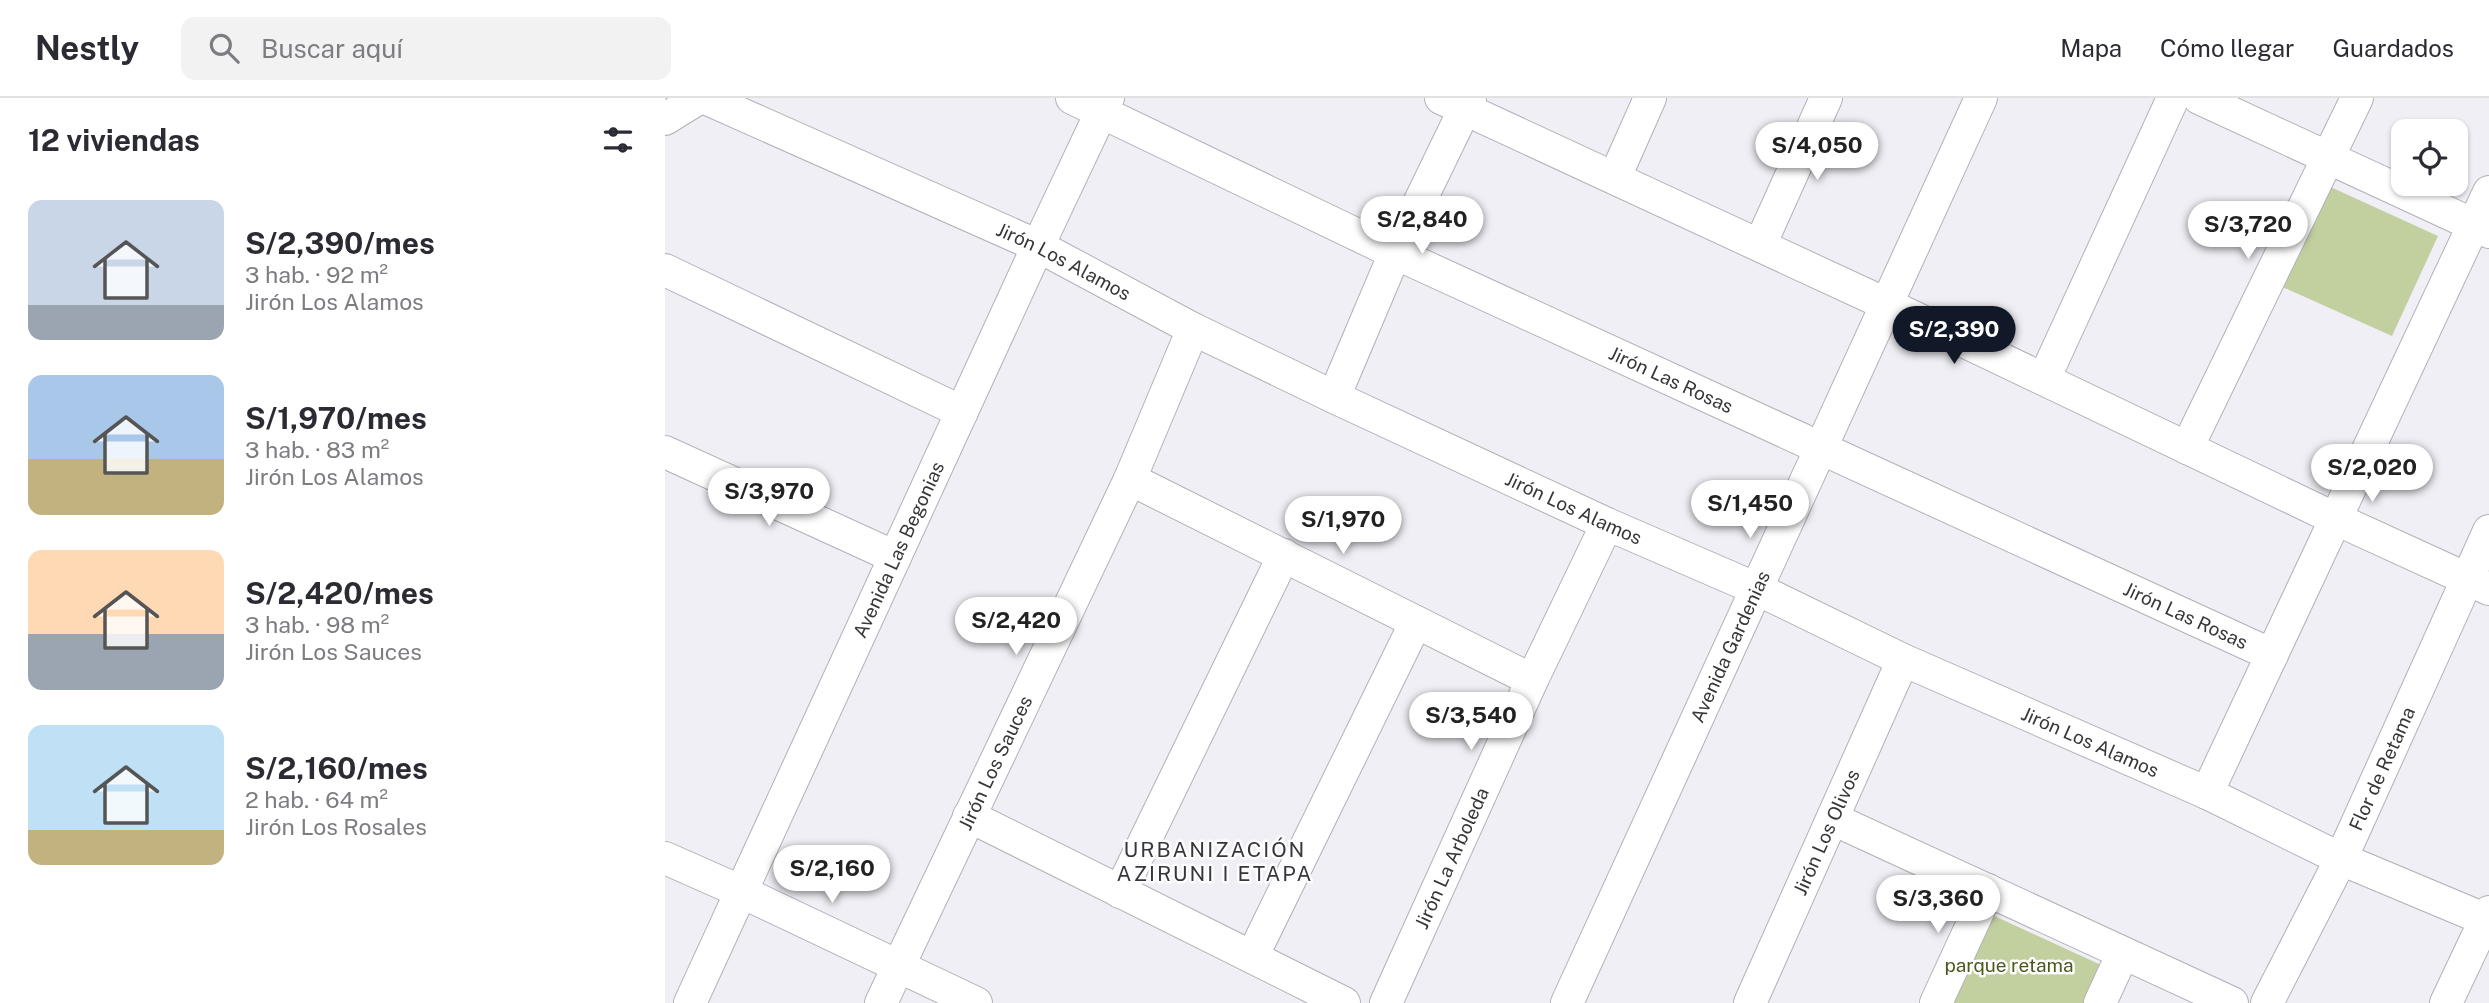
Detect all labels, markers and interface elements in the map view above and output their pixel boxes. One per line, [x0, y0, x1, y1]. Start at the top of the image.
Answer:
search box [181, 17, 671, 80]
text: Nestly [35, 29, 139, 67]
icon: search [205, 29, 243, 67]
text: Buscar aquí [261, 33, 403, 64]
text: Mapa [2060, 34, 2122, 62]
text: Cómo llegar [2160, 34, 2294, 62]
text: Guardados [2332, 34, 2454, 62]
map controls [2391, 119, 2468, 196]
button: locate [2391, 119, 2468, 196]
icon: filters [599, 121, 637, 159]
text: 12 viviendas [28, 122, 200, 158]
pin: S/4,050 [1752, 122, 1882, 182]
text: S/4,050 [1771, 131, 1863, 158]
pin: S/2,840 [1357, 197, 1487, 256]
pin: S/3,720 [2183, 202, 2313, 261]
text: S/2,840 [1377, 205, 1467, 232]
text: S/3,720 [2204, 210, 2292, 237]
street label: Jirón Los Alamos [993, 218, 1134, 305]
text: S/2,390/mes [245, 225, 435, 261]
icon: home [84, 228, 168, 312]
text: 3 hab. · 92 m² [245, 261, 388, 288]
text: Jirón Los Alamos [245, 288, 424, 315]
pin: S/2,390 [1889, 306, 2019, 366]
text: S/2,390 [1909, 315, 1999, 342]
street label: Jirón Las Rosas [1606, 342, 1737, 417]
text: S/1,970/mes [245, 400, 427, 436]
icon: home [84, 403, 168, 487]
text: 3 hab. · 83 m² [245, 436, 389, 463]
pin: S/2,020 [2307, 444, 2437, 504]
text: S/2,020 [2327, 453, 2417, 480]
street label: Avenida Las Begonias [848, 458, 948, 641]
text: Jirón Los Alamos [245, 463, 424, 490]
street label: Jirón Los Alamos [1502, 467, 1645, 549]
pin: S/3,970 [704, 468, 834, 528]
text: S/3,970 [724, 477, 814, 504]
pin: S/1,450 [1685, 480, 1815, 540]
text: S/1,450 [1707, 489, 1793, 516]
pin: S/1,970 [1278, 496, 1408, 556]
text: S/1,970 [1301, 505, 1385, 532]
street label: Avenida Gardenias [1686, 567, 1774, 726]
text: S/2,420/mes [245, 575, 434, 611]
street label: Jirón Las Rosas [2120, 577, 2251, 653]
icon: home [84, 578, 168, 662]
pin: S/2,420 [951, 598, 1081, 657]
text: S/2,420 [971, 606, 1061, 633]
text: 3 hab. · 98 m² [245, 611, 389, 638]
text: Jirón Los Sauces [245, 638, 422, 665]
street label: Jirón Los Sauces [954, 692, 1036, 833]
pin: S/3,540 [1406, 692, 1536, 752]
text: S/3,540 [1425, 701, 1517, 728]
street label: Jirón Los Alamos [2018, 702, 2162, 782]
street label: Flor de Retama [2344, 703, 2419, 834]
text: S/2,160/mes [245, 750, 428, 786]
icon: home [84, 753, 168, 837]
street label: Jirón Los Olivos [1789, 766, 1864, 898]
street label: Jirón La Arboleda [1410, 784, 1493, 932]
text: 2 hab. · 64 m² [245, 786, 388, 813]
text: Jirón Los Rosales [245, 813, 427, 840]
district label: URBANIZACIÓN AZIRUNI I ETAPA [1117, 837, 1313, 886]
pin: S/2,160 [767, 846, 897, 905]
text: S/2,160 [789, 854, 875, 881]
pin: S/3,360 [1873, 876, 2003, 935]
text: S/3,360 [1892, 884, 1984, 911]
park label: parque retama [1945, 954, 2073, 976]

